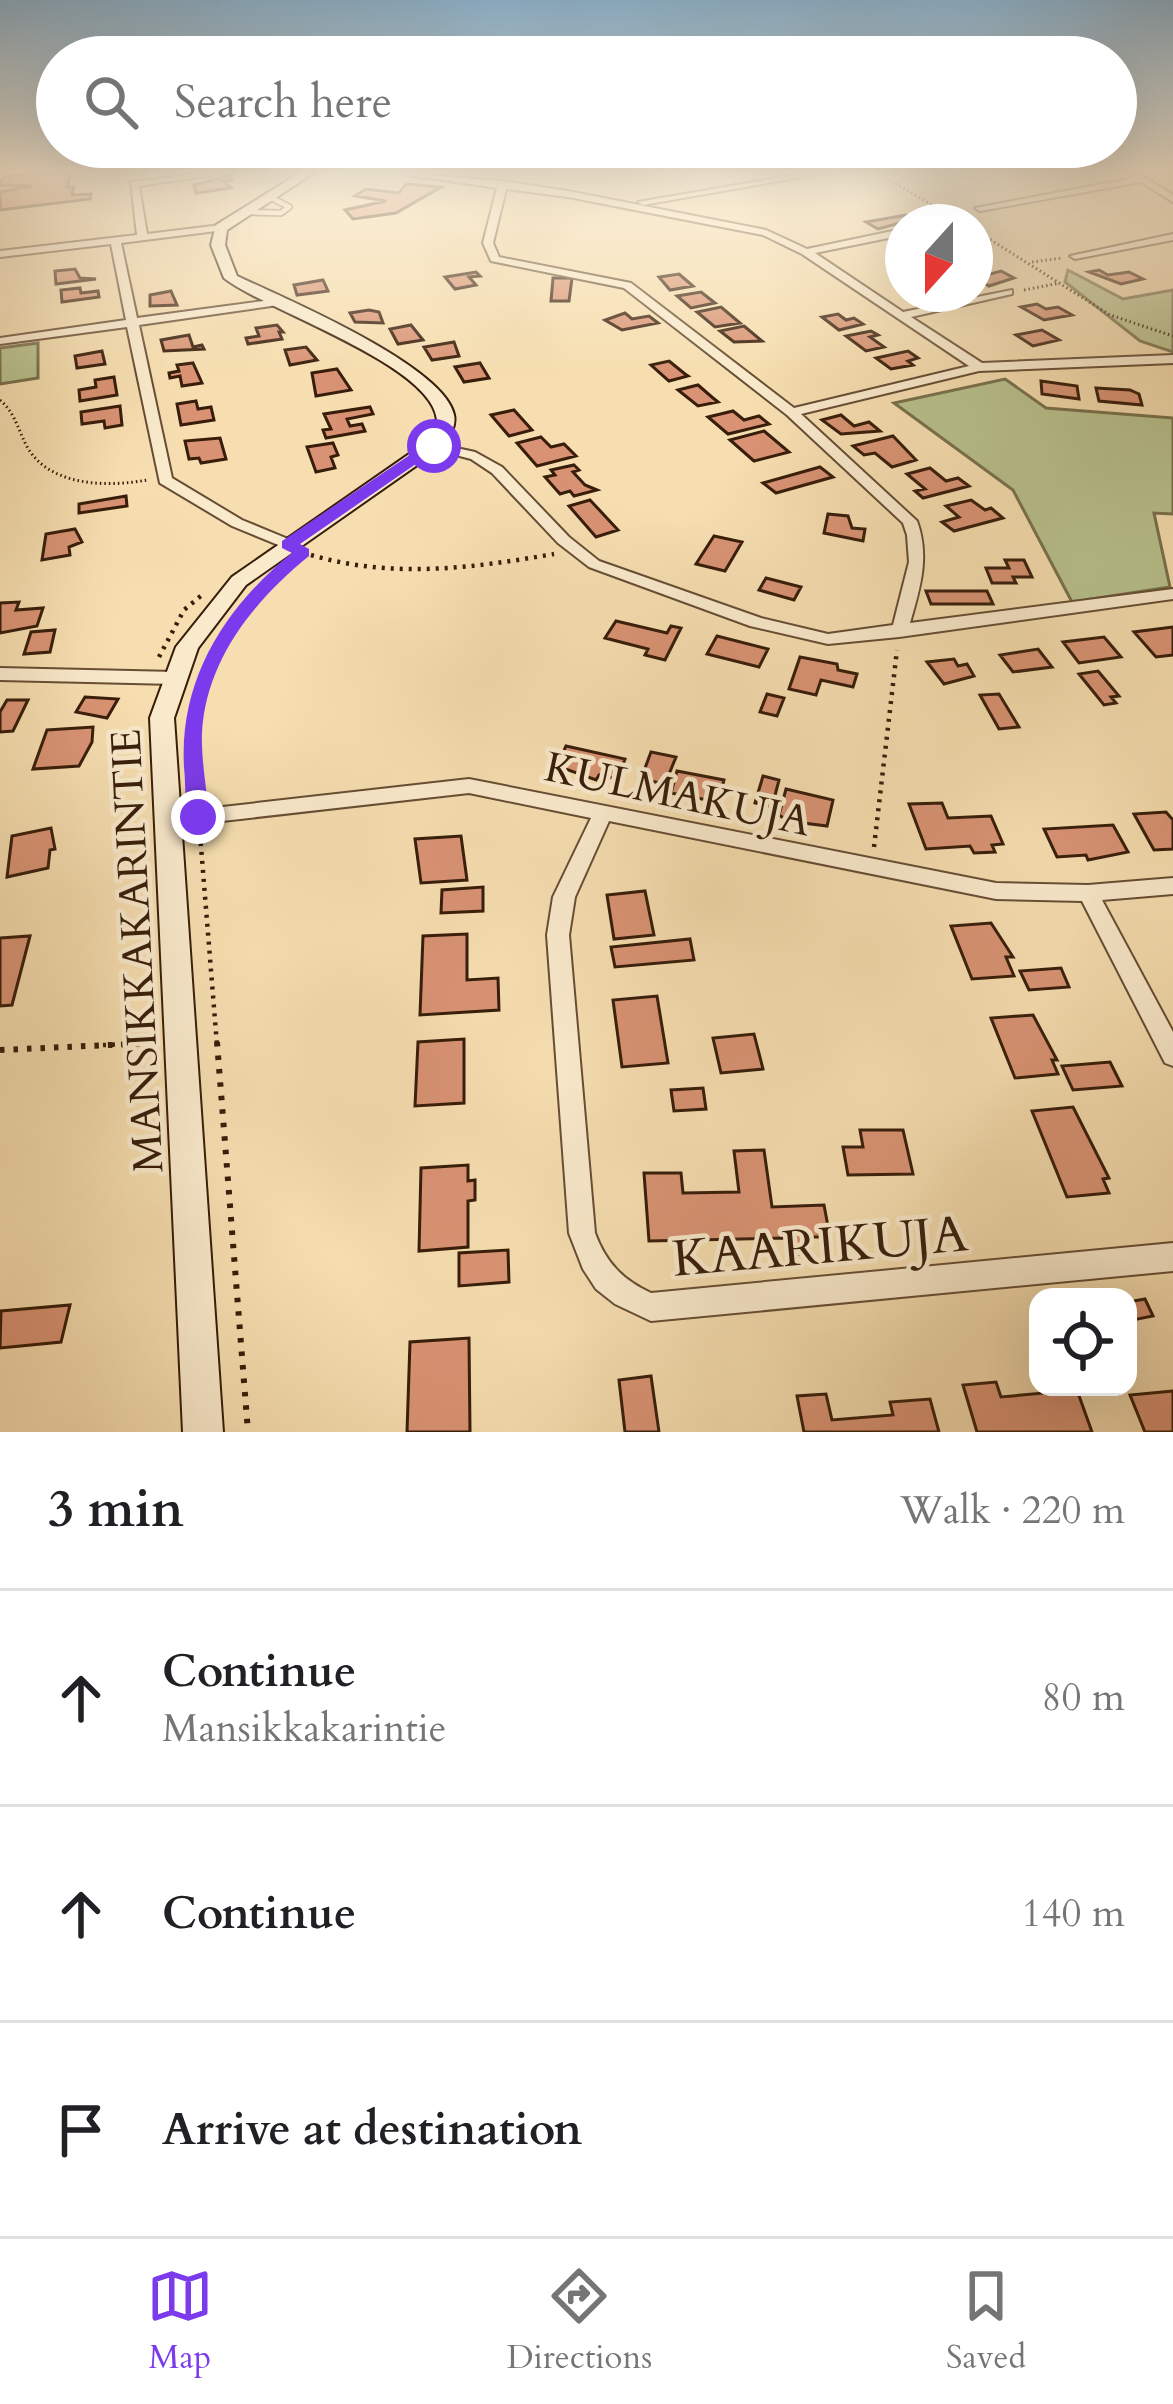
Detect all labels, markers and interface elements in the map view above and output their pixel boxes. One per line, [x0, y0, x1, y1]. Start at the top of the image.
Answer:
search box [36, 36, 1137, 168]
icon: search [78, 69, 144, 135]
text: Search here [174, 72, 392, 133]
north arrow [885, 204, 993, 312]
route start [407, 419, 461, 473]
street label: MANSIKKAKARINTIE [97, 727, 178, 1174]
street label: KULMAKUJA [540, 739, 816, 850]
route end [171, 790, 225, 844]
street label: KAARIKUJA [669, 1199, 972, 1295]
map controls [1029, 1288, 1137, 1396]
button: locate [1029, 1288, 1137, 1396]
text: 3 min [48, 1475, 184, 1545]
text: Walk · 220 m [900, 1484, 1125, 1537]
text: Continue [162, 1641, 356, 1702]
icon: ahead [48, 1665, 114, 1731]
text: 80 m [1042, 1671, 1125, 1724]
text: Mansikkakarintie [162, 1702, 446, 1755]
icon: ahead [48, 1881, 114, 1947]
text: Continue [162, 1883, 356, 1944]
text: 140 m [1022, 1887, 1125, 1940]
icon: arrive [48, 2097, 114, 2163]
text: Arrive at destination [162, 2099, 582, 2160]
tab: Map [147, 2263, 213, 2380]
tab: Directions [507, 2263, 652, 2380]
tab: Saved [946, 2263, 1026, 2380]

